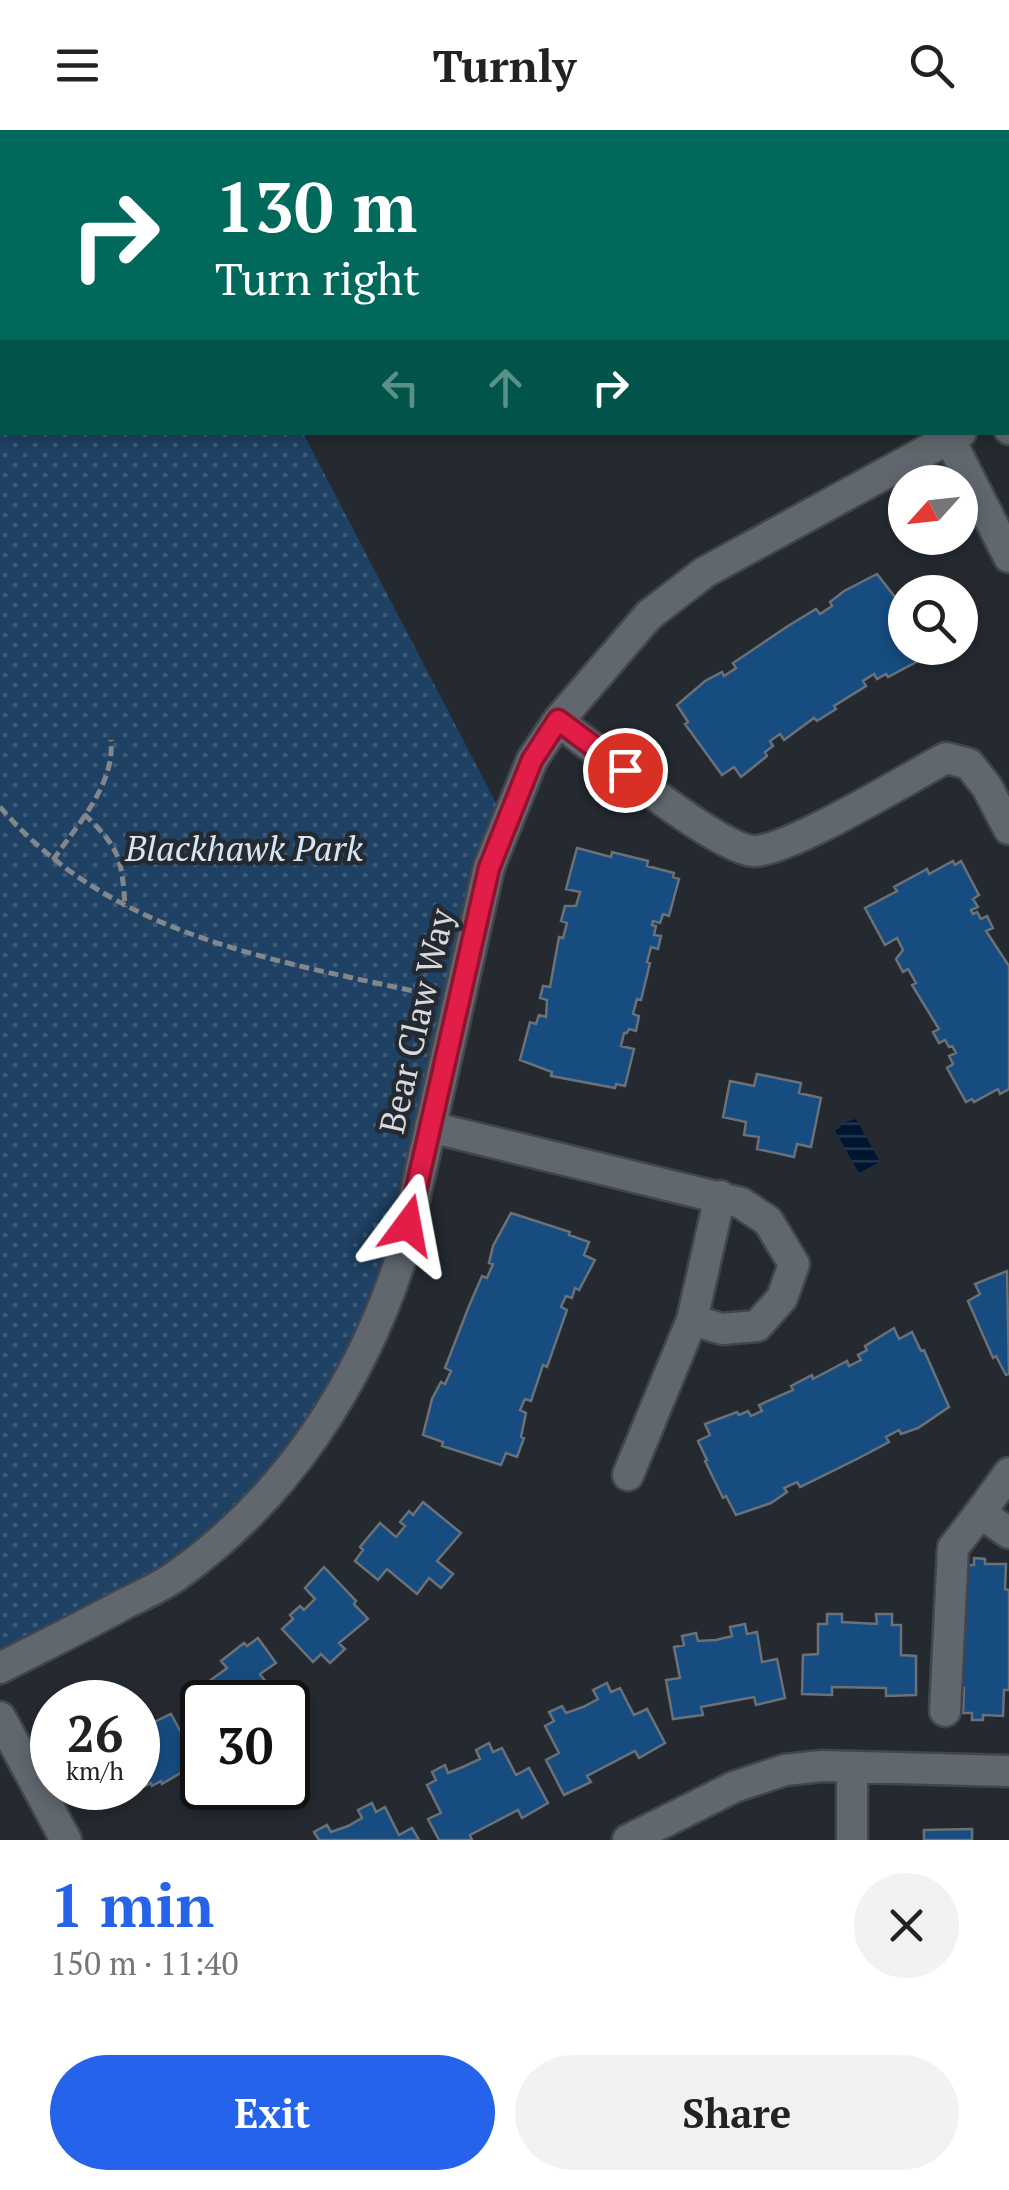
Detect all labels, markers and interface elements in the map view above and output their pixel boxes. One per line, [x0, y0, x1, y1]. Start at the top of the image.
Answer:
text: Turnly [433, 35, 576, 95]
icon: menu [50, 38, 105, 93]
icon: search [904, 38, 959, 93]
text: 130 m [215, 159, 417, 252]
icon: right [50, 170, 180, 300]
text: Turn right [215, 248, 420, 308]
icon: left [373, 360, 428, 415]
icon: ahead [478, 360, 533, 415]
icon: right [583, 360, 638, 415]
north arrow [888, 465, 978, 555]
map controls [888, 465, 978, 665]
button: search [888, 575, 978, 665]
pin [583, 728, 668, 813]
icon: arrive [598, 743, 653, 798]
park label: Blackhawk Park [124, 825, 363, 871]
street label: Bear Claw Way [368, 903, 464, 1138]
position arrow [356, 1173, 460, 1277]
speed limit sign: 30 [180, 1680, 310, 1810]
text: 26 [67, 1700, 123, 1766]
text: km/h [66, 1754, 124, 1787]
text: 1 min [50, 1865, 214, 1944]
button: close [854, 1873, 959, 1978]
text: 150 m · 11:40 [50, 1942, 238, 1984]
button: Exit [50, 2055, 495, 2170]
button: Share [515, 2055, 959, 2170]

